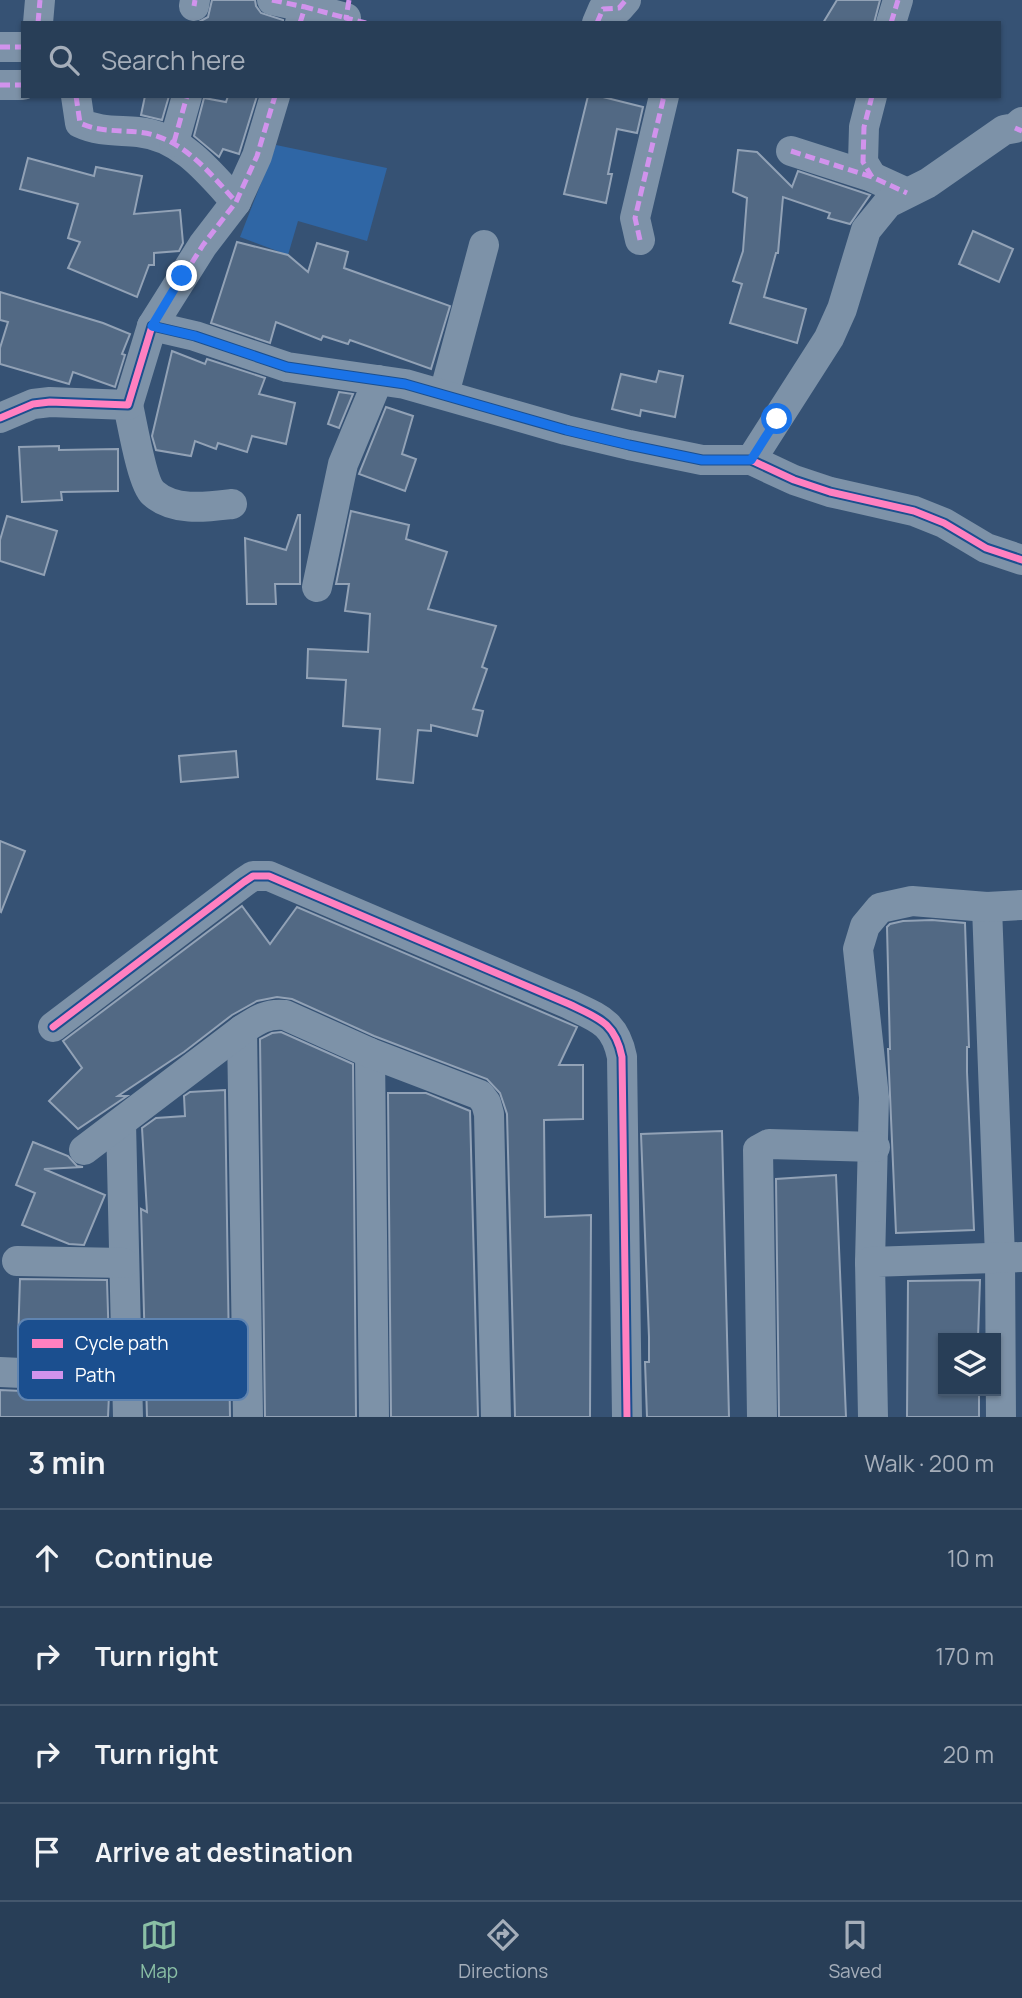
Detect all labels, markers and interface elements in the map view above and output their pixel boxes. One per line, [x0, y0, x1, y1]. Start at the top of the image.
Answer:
search box [21, 21, 1001, 98]
icon: search [45, 41, 83, 79]
text: Search here [101, 42, 246, 78]
route end [166, 260, 197, 291]
route start [761, 403, 792, 434]
legend [18, 1319, 248, 1400]
text: Cycle path [75, 1330, 169, 1356]
map controls [938, 1333, 1001, 1396]
button: layers [938, 1333, 1001, 1396]
text: Path [75, 1362, 115, 1388]
text: 3 min [28, 1442, 106, 1483]
text: Walk · 200 m [864, 1447, 994, 1479]
icon: ahead [28, 1539, 66, 1577]
text: Continue [95, 1540, 213, 1576]
text: 10 m [947, 1542, 994, 1574]
icon: right [28, 1637, 66, 1675]
text: Turn right [95, 1638, 219, 1674]
text: 170 m [935, 1640, 994, 1672]
icon: right [28, 1735, 66, 1773]
text: Turn right [95, 1736, 219, 1772]
text: 20 m [943, 1738, 994, 1770]
icon: arrive [28, 1833, 66, 1871]
text: Arrive at destination [95, 1834, 353, 1870]
tab: Map [140, 1916, 178, 1984]
tab: Directions [458, 1916, 548, 1984]
tab: Saved [828, 1916, 882, 1984]

